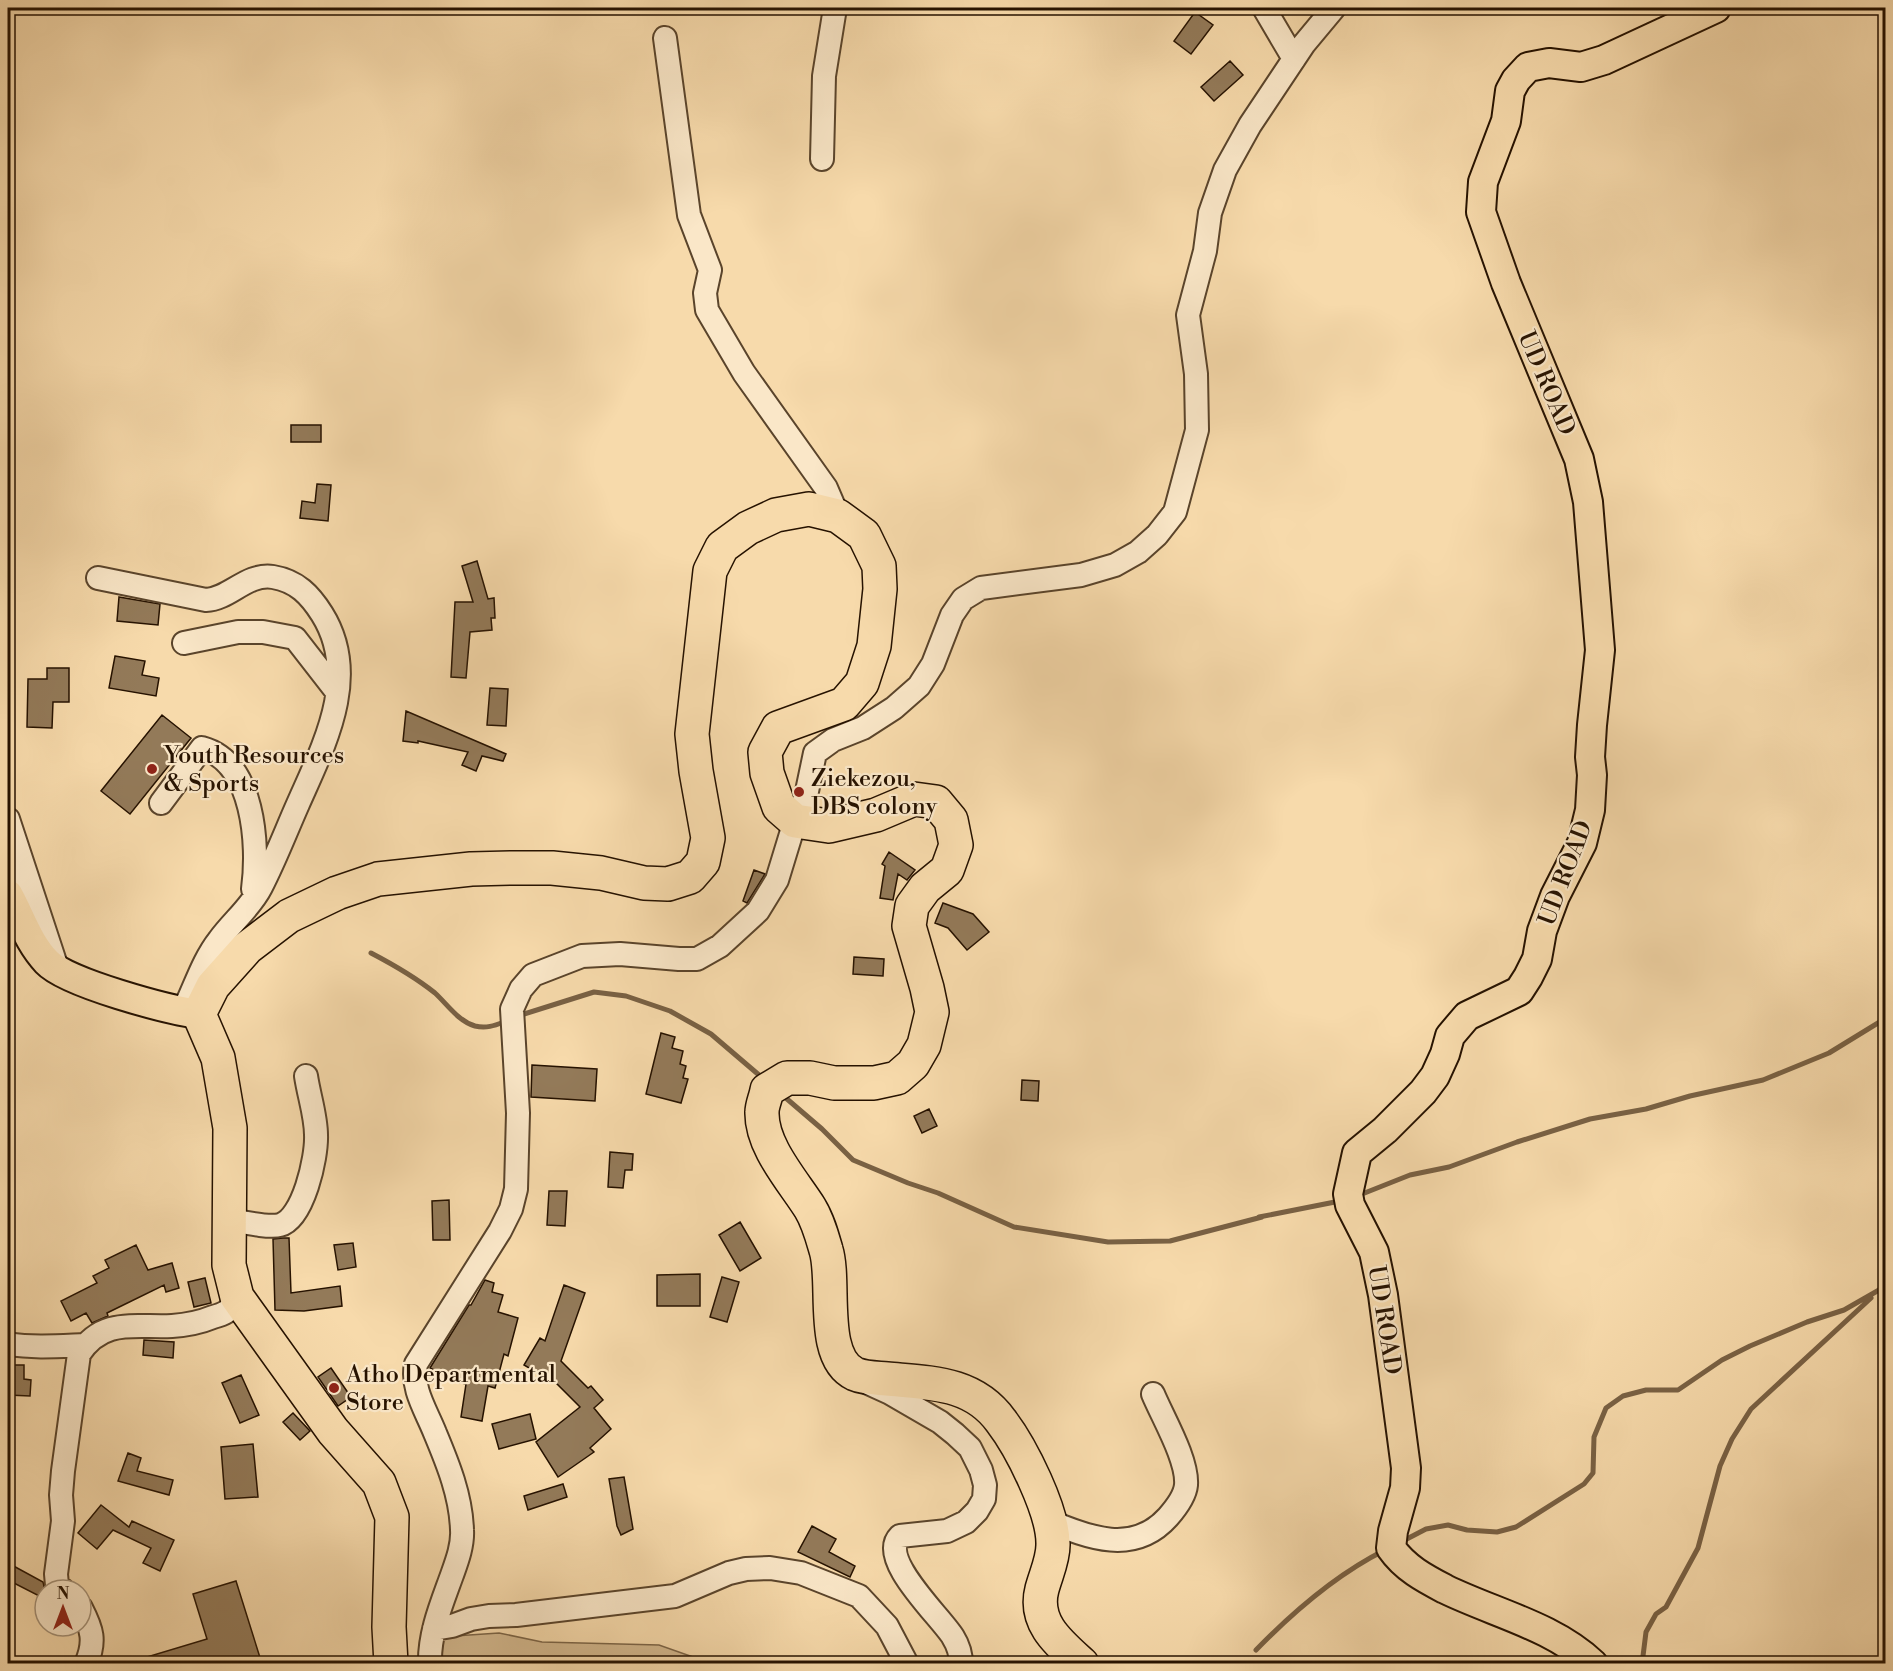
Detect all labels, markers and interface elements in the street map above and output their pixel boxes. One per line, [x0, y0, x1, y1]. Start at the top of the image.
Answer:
street label: UD ROAD [1511, 327, 1581, 440]
place label: Youth Resources & Sports [162, 741, 344, 799]
marker: Youth Resources & Sports [145, 762, 159, 776]
place label: Ziekezou, DBS colony [811, 764, 938, 822]
marker: Ziekezou, DBS colony [792, 785, 806, 799]
street label: UD ROAD [1532, 816, 1600, 930]
street label: UD ROAD [1361, 1263, 1407, 1377]
place label: Atho Departmental Store [345, 1360, 556, 1418]
marker: Atho Departmental Store [327, 1381, 341, 1395]
north arrow [33, 1578, 93, 1638]
text: N [57, 1584, 70, 1604]

